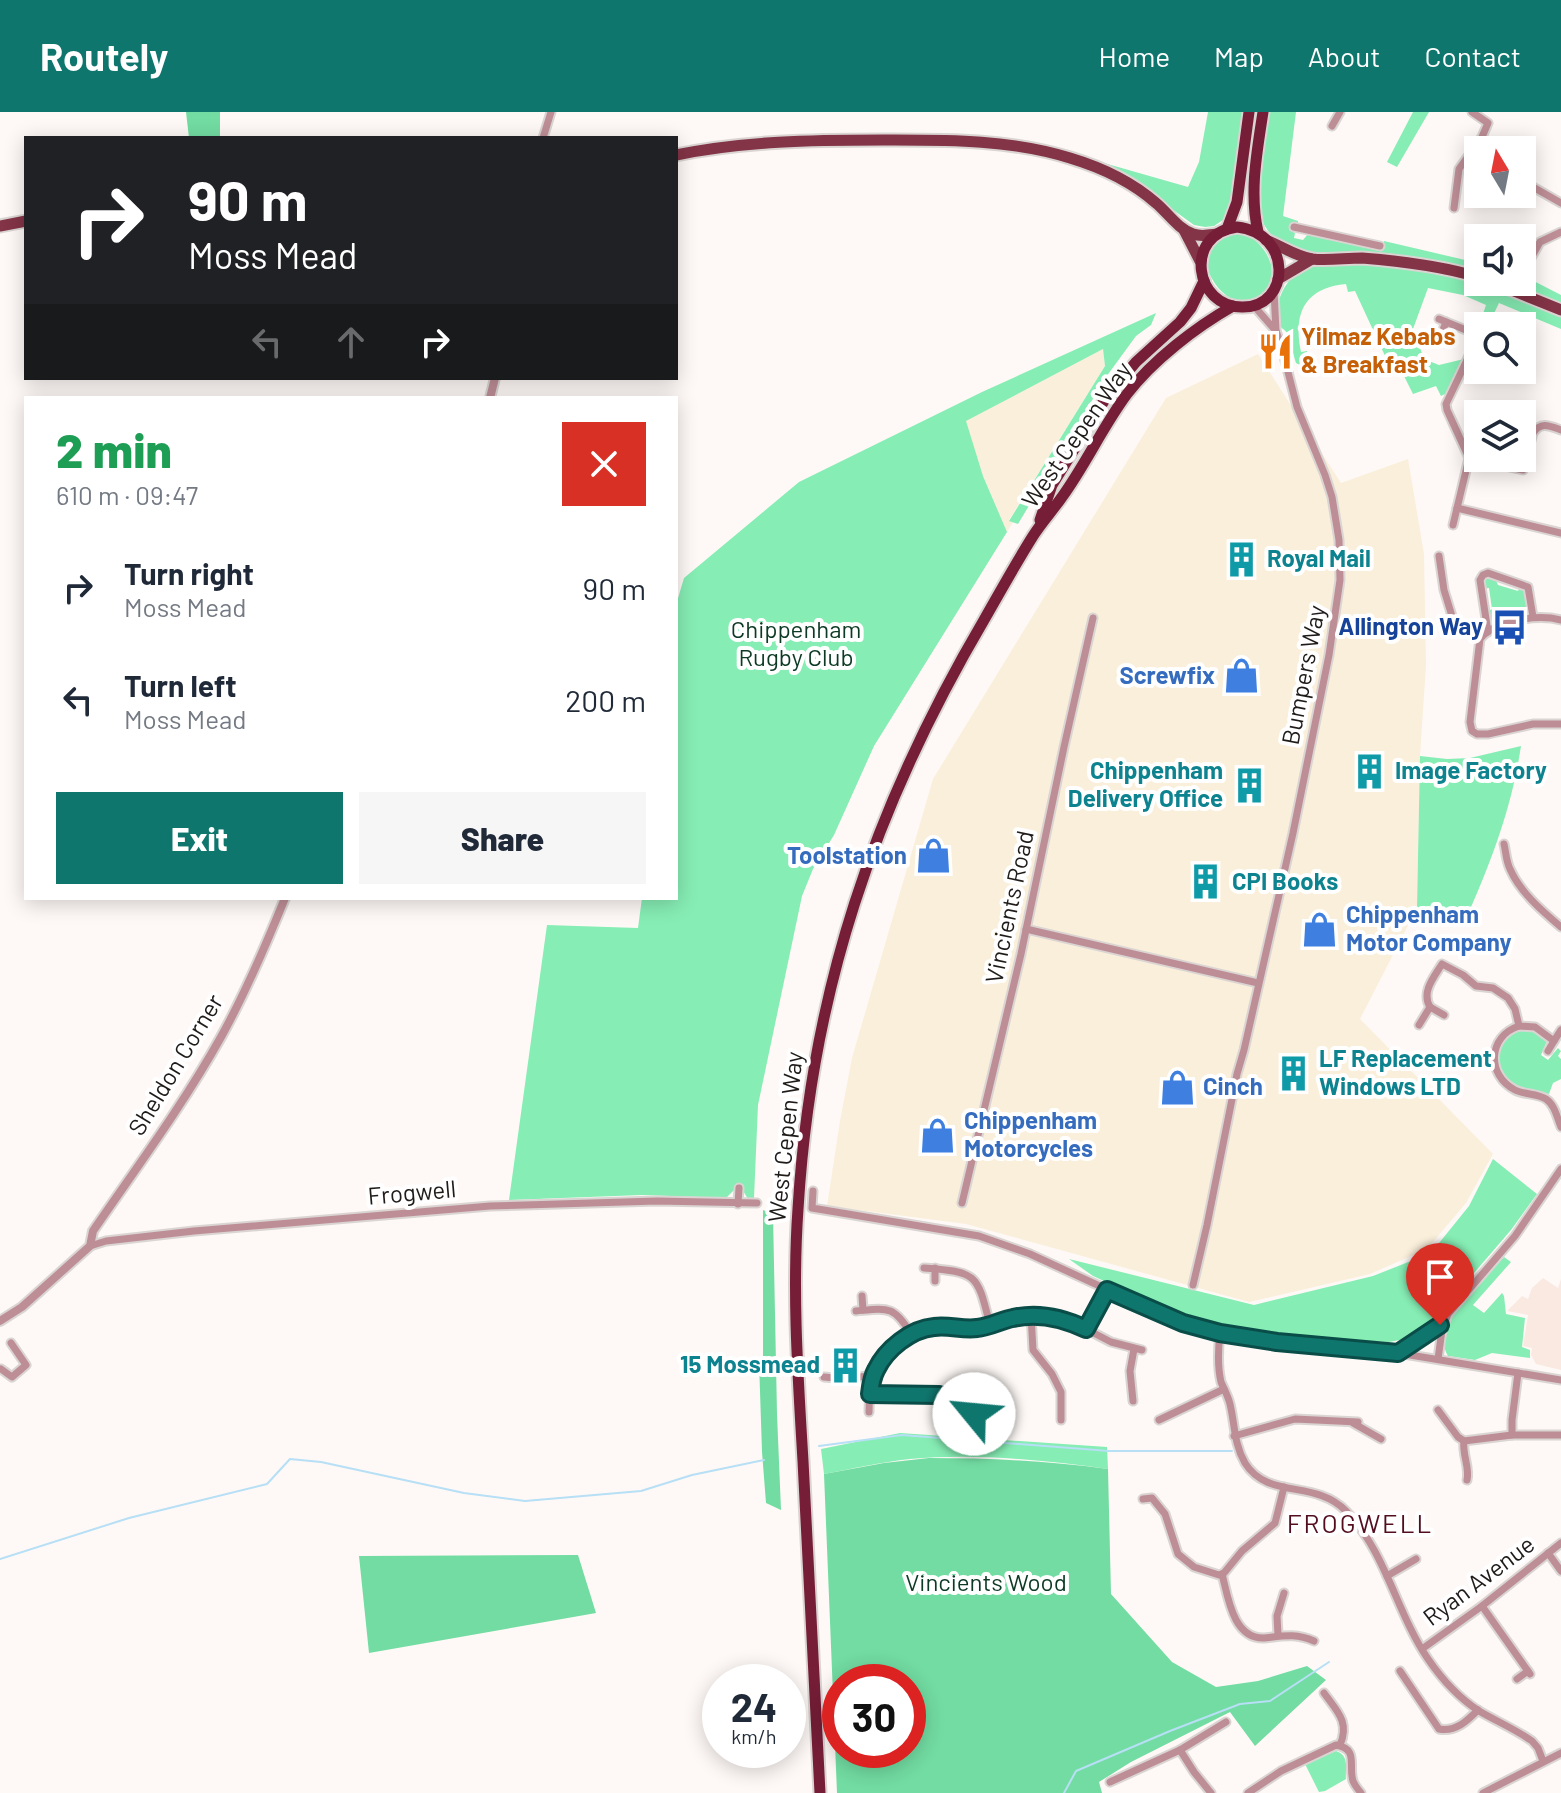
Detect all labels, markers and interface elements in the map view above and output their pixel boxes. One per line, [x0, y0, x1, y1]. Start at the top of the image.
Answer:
text: Routely [40, 33, 168, 79]
text: Home [1099, 39, 1170, 73]
text: Map [1214, 39, 1264, 73]
text: About [1308, 39, 1380, 73]
text: Contact [1424, 39, 1521, 73]
north arrow [1464, 136, 1536, 208]
map controls [1464, 136, 1536, 472]
text: 90 m [188, 165, 308, 232]
icon: right [56, 168, 160, 272]
button: sound [1464, 224, 1536, 296]
text: Moss Mead [188, 233, 357, 276]
button: search [1464, 312, 1536, 384]
icon: left [245, 320, 289, 364]
icon: ahead [329, 320, 373, 364]
icon: right [413, 320, 457, 364]
place label: Yilmaz Kebabs & Breakfast [1301, 321, 1456, 378]
restaurant icon: Yilmaz Kebabs & Breakfast [1256, 332, 1294, 370]
street label: West Cepen Way [1015, 356, 1137, 513]
button: layers [1464, 400, 1536, 472]
text: 2 min [56, 420, 172, 478]
button: close [562, 422, 646, 506]
text: 610 m · 09:47 [56, 479, 198, 510]
building icon: Royal Mail [1222, 540, 1260, 578]
place label: Royal Mail [1267, 543, 1371, 572]
text: Turn right [124, 555, 254, 591]
icon: right [56, 566, 100, 610]
text: 90 m [583, 570, 646, 606]
text: Moss Mead [124, 591, 246, 622]
street label: Bumpers Way [1275, 603, 1330, 747]
bus stop icon: Allington Way [1490, 608, 1528, 646]
place label: Allington Way [1338, 611, 1483, 640]
park label: Chippenham Rugby Club [731, 614, 861, 671]
shop icon: Screwfix [1222, 657, 1260, 695]
place label: Screwfix [1119, 660, 1215, 689]
text: Turn left [124, 667, 237, 703]
icon: left [56, 678, 100, 722]
text: 200 m [565, 682, 646, 718]
text: Moss Mead [124, 703, 246, 734]
building icon: Image Factory [1350, 752, 1388, 790]
place label: Chippenham Delivery Office [1068, 755, 1223, 812]
place label: Image Factory [1395, 755, 1547, 784]
building icon: Chippenham Delivery Office [1230, 766, 1268, 804]
button: Exit [56, 792, 343, 884]
button: Share [359, 792, 646, 884]
street label: Vincients Road [978, 828, 1039, 986]
shop icon: Toolstation [914, 837, 952, 875]
place label: Toolstation [787, 840, 907, 869]
building icon: CPI Books [1187, 863, 1225, 901]
place label: CPI Books [1232, 866, 1338, 895]
place label: Chippenham Motor Company [1346, 899, 1511, 956]
shop icon: Chippenham Motor Company [1301, 910, 1339, 948]
street label: Sheldon Corner [121, 988, 228, 1140]
place label: LF Replacement Windows LTD [1319, 1043, 1492, 1100]
street label: West Cepen Way [761, 1050, 808, 1224]
building icon: LF Replacement Windows LTD [1274, 1054, 1312, 1092]
shop icon: Cinch [1158, 1068, 1196, 1106]
place label: Cinch [1203, 1071, 1263, 1100]
place label: Chippenham Motorcycles [964, 1105, 1097, 1162]
shop icon: Chippenham Motorcycles [919, 1116, 957, 1154]
street label: Frogwell [366, 1173, 457, 1210]
pin [1406, 1243, 1474, 1325]
icon: arrive [1418, 1255, 1462, 1299]
building icon: 15 Mossmead [827, 1346, 865, 1384]
place label: 15 Mossmead [680, 1349, 820, 1378]
position arrow [932, 1372, 1016, 1456]
district label: FROGWELL [1287, 1507, 1433, 1538]
street label: Ryan Avenue [1417, 1529, 1539, 1631]
park label: Vincients Wood [905, 1567, 1067, 1596]
speed limit sign: 30 [822, 1664, 926, 1768]
text: 24 [731, 1682, 777, 1730]
text: km/h [731, 1724, 777, 1748]

